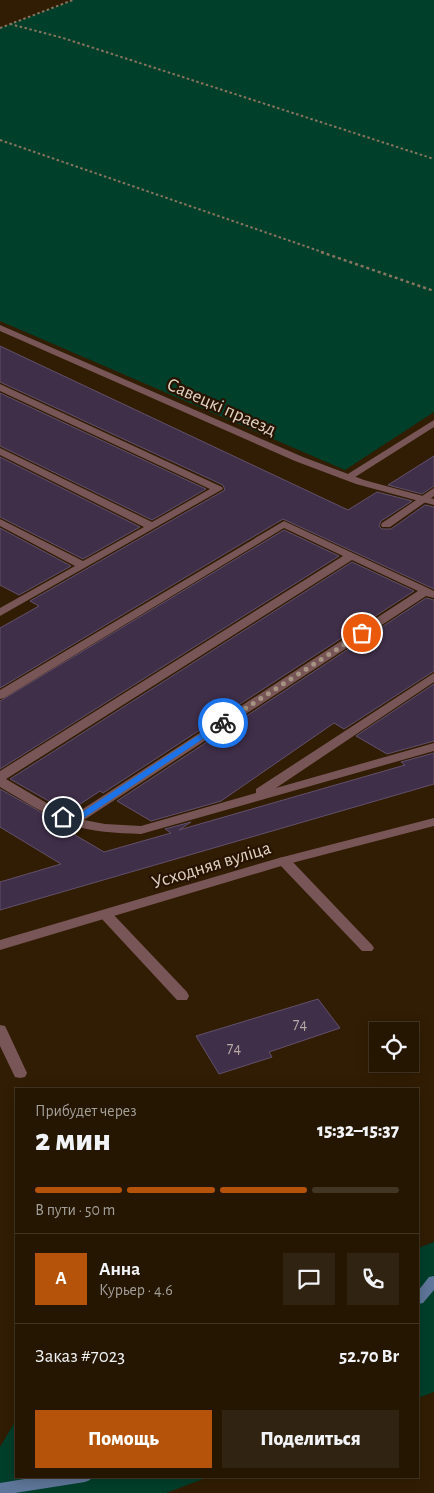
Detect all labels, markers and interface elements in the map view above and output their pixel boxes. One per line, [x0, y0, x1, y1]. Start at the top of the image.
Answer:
street label: Савецкі праезд [164, 375, 279, 440]
pin [341, 612, 383, 654]
icon: bag [348, 619, 376, 647]
courier [198, 698, 248, 748]
icon: bike [209, 709, 237, 737]
pin [42, 796, 84, 838]
icon: home [49, 803, 77, 831]
street label: Усходняя вуліца [150, 838, 273, 893]
house number: 74 [293, 1016, 307, 1032]
map controls [369, 1022, 419, 1072]
button: locate [369, 1022, 419, 1072]
house number: 74 [227, 1040, 241, 1056]
text: Прибудет через [35, 1103, 137, 1119]
text: 15:32–15:37 [317, 1121, 399, 1140]
text: 2 мин [35, 1124, 111, 1156]
text: В пути · 50 m [35, 1202, 115, 1218]
button: chat [283, 1253, 335, 1305]
button: phone [347, 1253, 399, 1305]
text: Анна [99, 1260, 140, 1279]
text: А [55, 1269, 67, 1288]
text: Курьер · 4.6 [99, 1282, 173, 1298]
text: Заказ #7023 [35, 1347, 125, 1366]
text: 52.70 Br [339, 1347, 399, 1366]
button: Помощь [35, 1410, 212, 1468]
button: Поделиться [222, 1410, 399, 1468]

